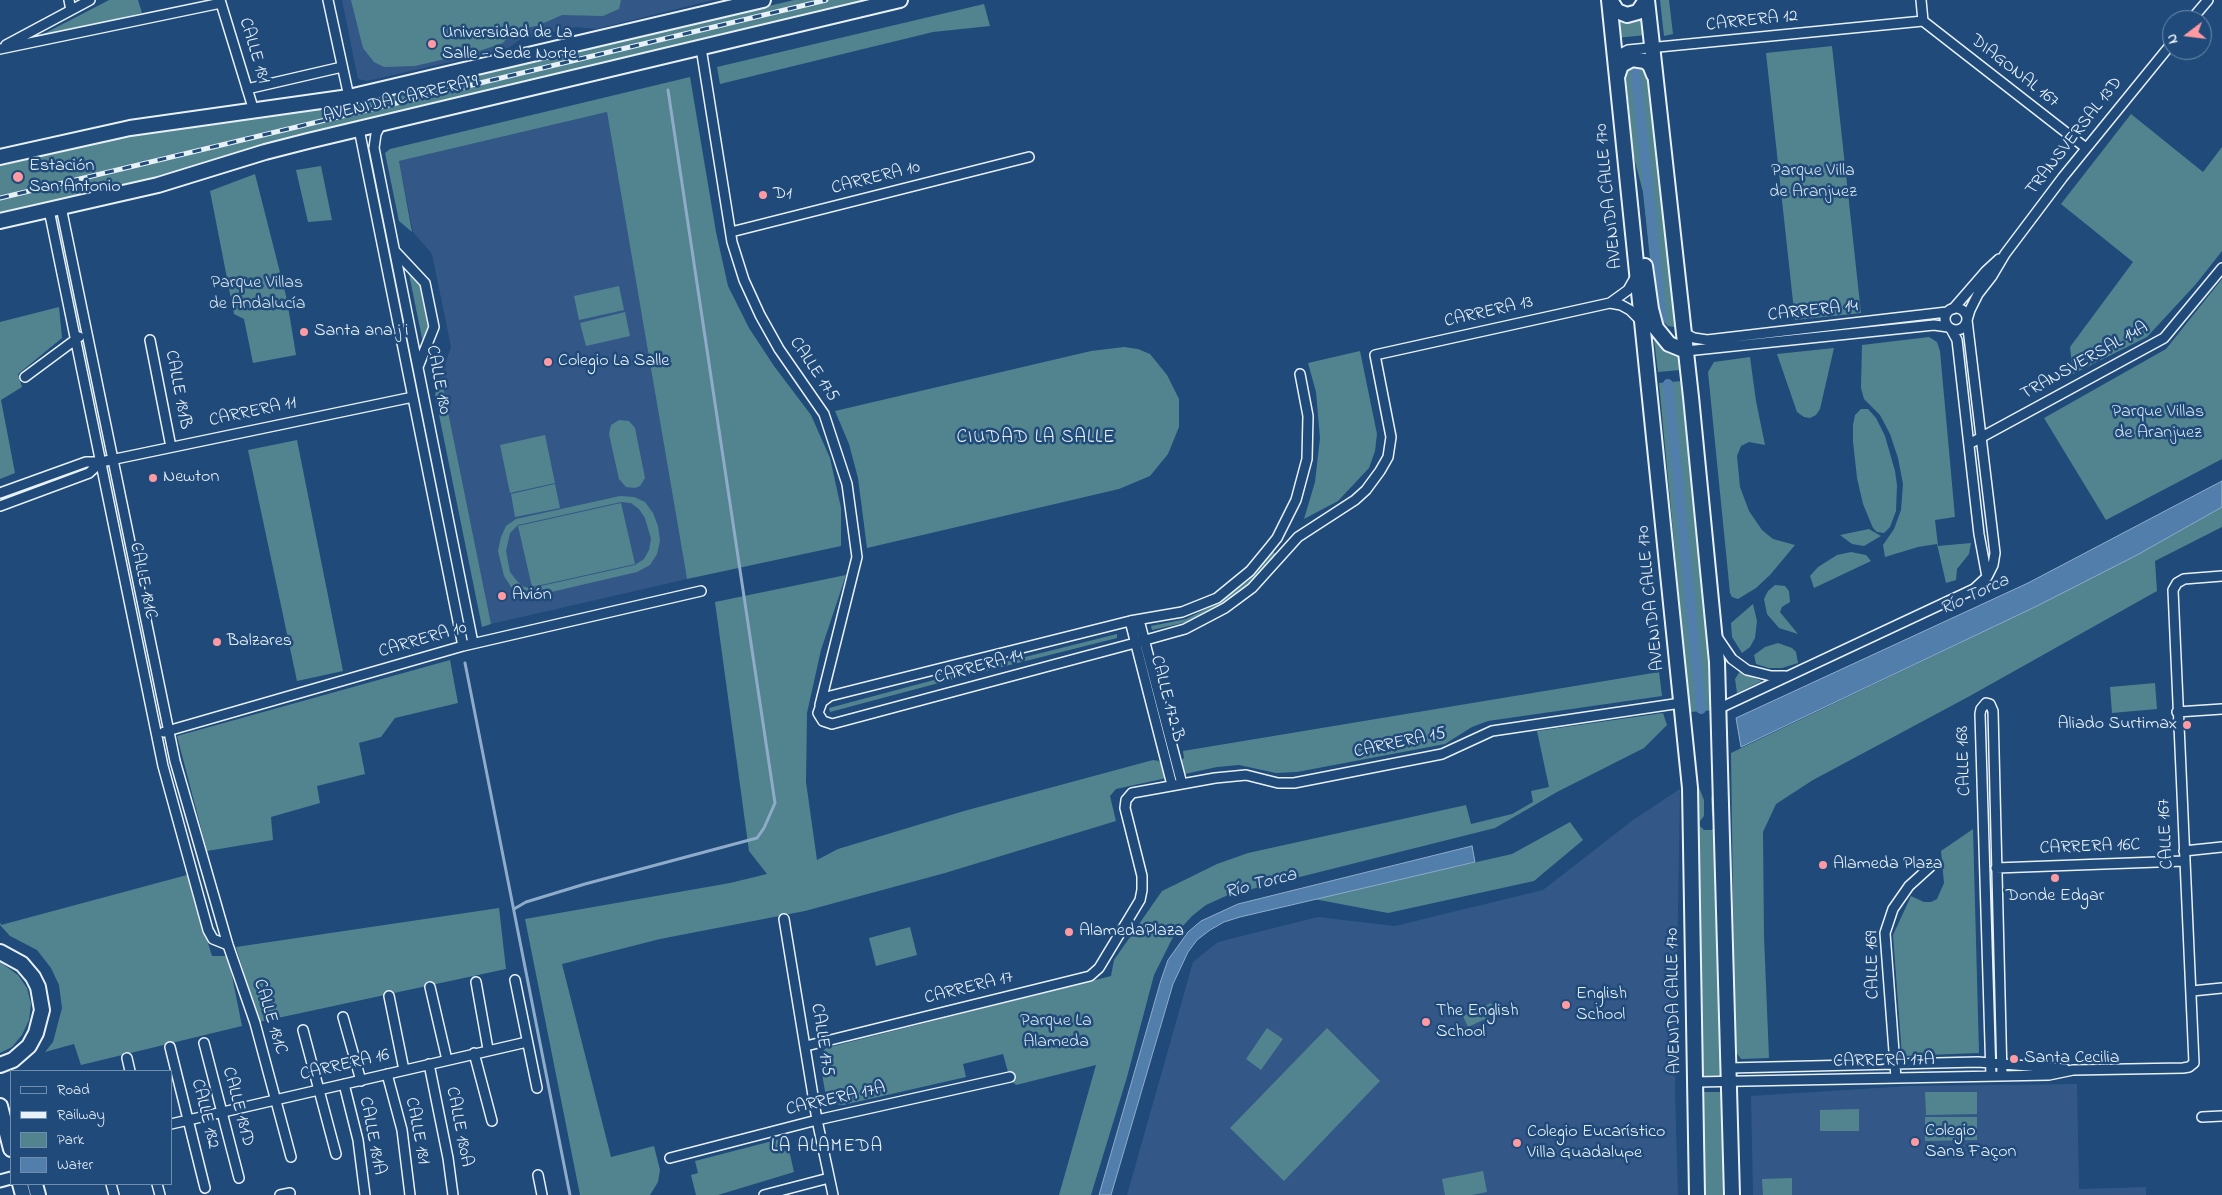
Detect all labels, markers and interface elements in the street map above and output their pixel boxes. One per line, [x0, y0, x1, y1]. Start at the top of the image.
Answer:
street label: CARRERA 12 [1705, 6, 1799, 38]
north arrow [2162, 10, 2212, 60]
street label: CALLE 181 [233, 15, 273, 87]
place label: Universidad de La Salle - Sede Norte [442, 23, 577, 66]
street label: DIAGONAL 167 [1965, 31, 2063, 113]
text: N [2162, 31, 2184, 46]
marker: Universidad de La Salle - Sede Norte [426, 38, 438, 50]
street label: AVENIDA CARRERA 9 [321, 72, 481, 128]
street label: TRANSVERSAL 13D [2022, 73, 2128, 201]
street label: AVENIDA CALLE 170 [1592, 122, 1628, 270]
place label: Estación San Antonio [29, 156, 120, 198]
street label: CARRERA 10 [829, 158, 923, 200]
park label: Parque Villa de Aranjuez [1769, 161, 1857, 203]
marker: Estación San Antonio [11, 170, 25, 184]
place label: D1 [773, 184, 792, 206]
marker: D1 [757, 189, 769, 201]
park label: Parque Villas de Andalucía [209, 273, 305, 316]
street label: CARRERA 13 [1442, 292, 1536, 334]
street label: CARRERA 14 [1767, 297, 1859, 327]
street label: TRANSVERSAL 14A [2017, 318, 2153, 406]
place label: Santa ana j i [314, 321, 409, 343]
marker: Santa ana j i [298, 326, 310, 338]
street label: CALLE 175 [784, 334, 842, 406]
street label: CALLE 180 [420, 344, 454, 416]
street label: CALLE 181B [159, 349, 195, 431]
place label: Colegio La Salle [558, 351, 669, 373]
marker: Colegio La Salle [542, 356, 554, 368]
street label: CARRERA 11 [207, 393, 299, 433]
park label: Parque Villas de Aranjuez [2112, 402, 2204, 444]
district label: CIUDAD LA SALLE [955, 428, 1117, 450]
place label: Newton [163, 467, 219, 489]
marker: Newton [147, 472, 159, 484]
street label: AVENIDA CALLE 170 [1634, 524, 1670, 672]
street label: CALLE 181C [123, 541, 161, 621]
water label: Río Torca [1937, 570, 2013, 622]
place label: Avión [512, 585, 552, 607]
marker: Avión [496, 590, 508, 602]
street label: CARRERA 10 [376, 618, 470, 664]
place label: Balzares [227, 631, 292, 653]
marker: Balzares [211, 636, 223, 648]
street label: CARRERA 14 [933, 646, 1025, 690]
street label: CALLE 172 B [1144, 654, 1188, 744]
place label: Aliado Surtimax [2058, 714, 2177, 736]
marker: Aliado Surtimax [2181, 719, 2193, 731]
street label: CARRERA 15 [1352, 724, 1448, 764]
street label: CALLE 168 [1953, 726, 1977, 796]
street label: CALLE 167 [2154, 798, 2180, 870]
street label: CARRERA 16C [2039, 835, 2141, 861]
place label: Alameda Plaza [1833, 854, 1943, 876]
marker: Alameda Plaza [1817, 859, 1829, 871]
water label: Río Torca [1223, 865, 1299, 905]
marker: Donde Edgar [2049, 872, 2061, 884]
place label: Donde Edgar [2006, 886, 2104, 908]
place label: AlamedaPlaza [1079, 921, 1184, 943]
marker: AlamedaPlaza [1063, 926, 1075, 938]
street label: AVENIDA CALLE 170 [1663, 928, 1687, 1074]
street label: CALLE 169 [1863, 930, 1885, 1000]
street label: CARRERA 17 [922, 968, 1016, 1010]
street label: CALLE 181C [247, 977, 291, 1057]
place label: English School [1576, 984, 1627, 1026]
marker: English School [1560, 999, 1572, 1011]
place label: The English School [1436, 1001, 1519, 1044]
street label: CALLE 175 [805, 1002, 837, 1078]
park label: Parque La Alameda [1020, 1011, 1092, 1054]
marker: The English School [1420, 1016, 1432, 1028]
street label: CARRERA 16 [298, 1045, 392, 1087]
place label: Santa Cecilia [2024, 1048, 2120, 1070]
street label: CARRERA 17A [1833, 1050, 1935, 1074]
marker: Santa Cecilia [2008, 1053, 2020, 1065]
street label: CALLE 181D [216, 1065, 258, 1149]
legend [10, 1070, 172, 1185]
street label: CALLE 182 [185, 1077, 223, 1151]
street label: CARRERA 17A [784, 1078, 888, 1122]
text: Road [57, 1079, 90, 1101]
street label: CALLE 180A [440, 1085, 476, 1169]
street label: CALLE 181A [353, 1095, 389, 1177]
street label: CALLE 181 [399, 1096, 433, 1166]
text: Railway [57, 1104, 105, 1126]
place label: Colegio Sans Façon [1925, 1121, 2016, 1164]
place label: Colegio Eucarístico Villa Guadalupe [1527, 1122, 1665, 1164]
text: Park [57, 1129, 84, 1151]
marker: Colegio Sans Façon [1909, 1136, 1921, 1148]
district label: LA ALAMEDA [769, 1137, 885, 1159]
marker: Colegio Eucarístico Villa Guadalupe [1511, 1137, 1523, 1149]
text: Water [57, 1154, 93, 1176]

